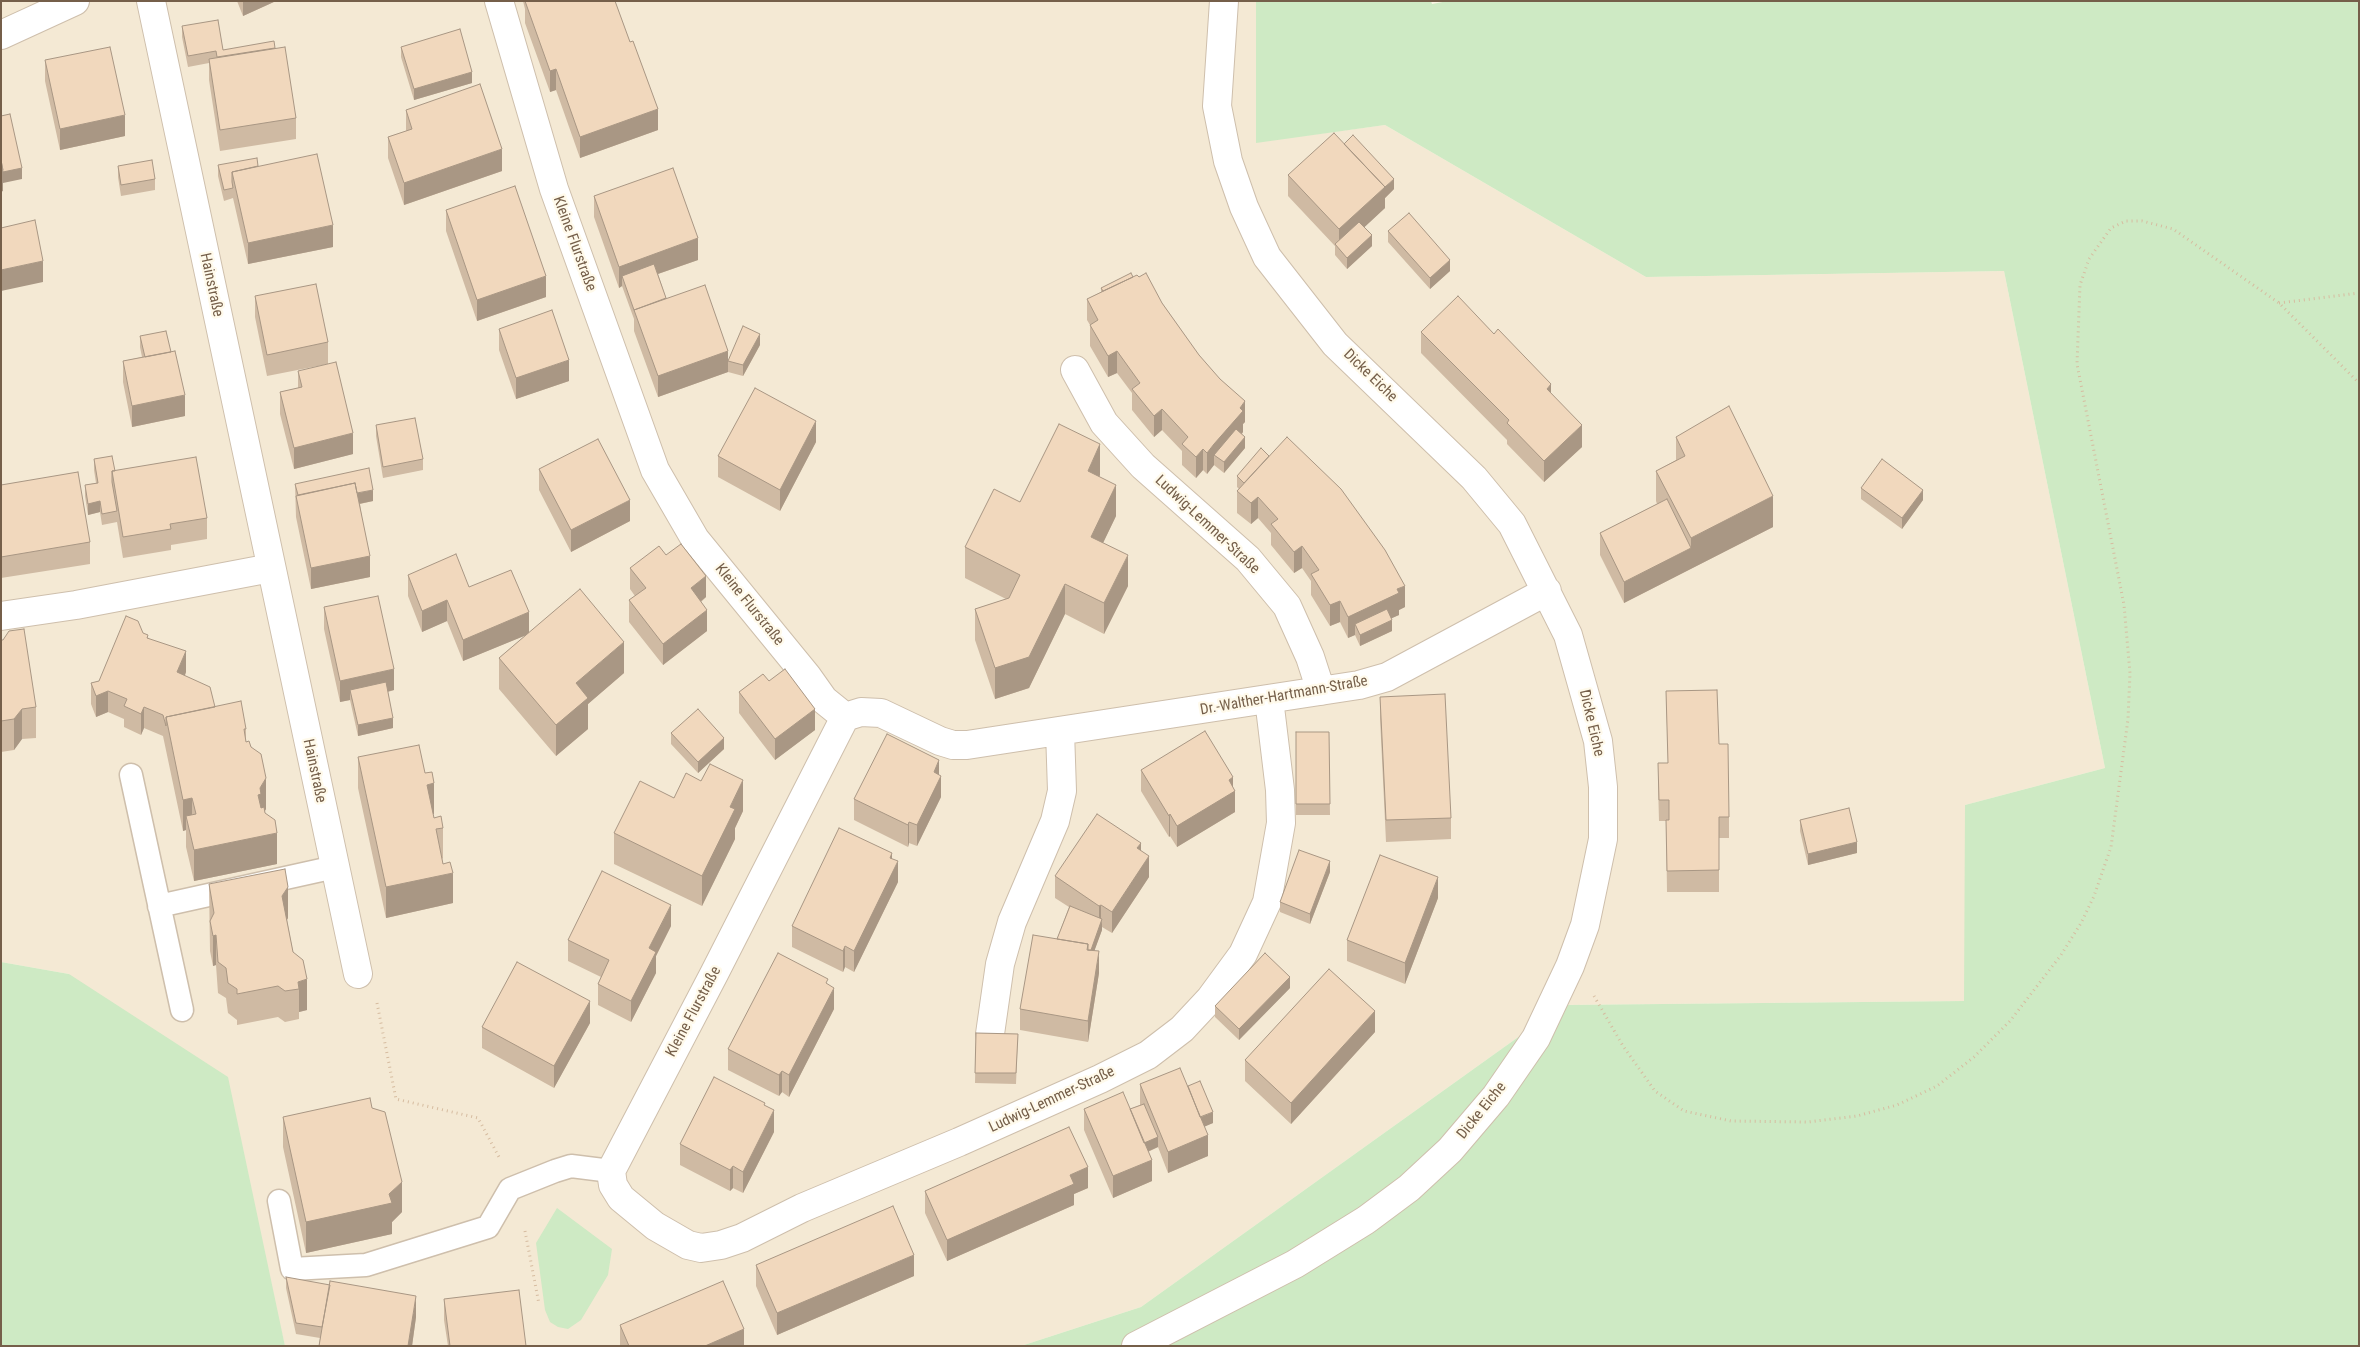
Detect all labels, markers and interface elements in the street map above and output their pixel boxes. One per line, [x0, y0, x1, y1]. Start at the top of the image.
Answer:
street label: Kleine Flurstraße [548, 194, 600, 294]
street label: Hainstraße [195, 251, 227, 319]
street label: Dicke Eiche [1339, 346, 1401, 406]
street label: Ludwig-Lemmer-Straße [1151, 472, 1263, 578]
street label: Kleine Flurstraße [711, 561, 787, 649]
street label: Dr.-Walther-Hartmann-Straße [1199, 672, 1369, 720]
street label: Dicke Eiche [1575, 688, 1607, 758]
street label: Hainstraße [298, 737, 330, 805]
street label: Kleine Flurstraße [663, 964, 725, 1060]
street label: Ludwig-Lemmer-Straße [986, 1063, 1118, 1137]
street label: Dicke Eiche [1454, 1079, 1510, 1143]

